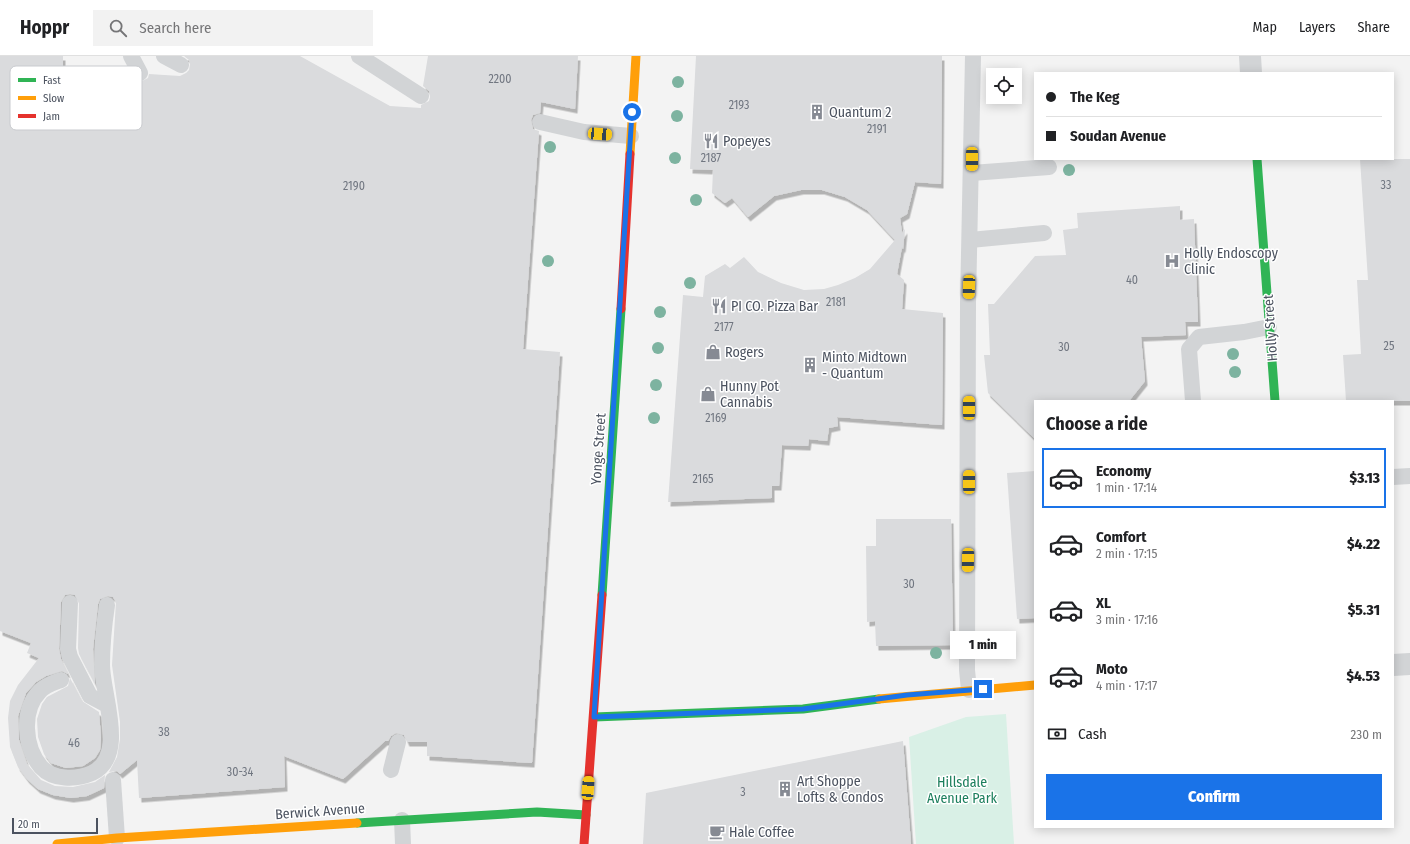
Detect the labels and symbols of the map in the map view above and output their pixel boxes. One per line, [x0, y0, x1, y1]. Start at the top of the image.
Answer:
legend [10, 66, 142, 130]
house number: 2200 [488, 72, 512, 86]
text: Fast [43, 74, 61, 87]
text: Slow [43, 92, 64, 105]
house number: 2193 [729, 98, 749, 112]
route start [623, 103, 641, 121]
building icon: Quantum 2 [808, 103, 826, 121]
place label: Quantum 2 [829, 104, 891, 121]
text: Jam [43, 110, 60, 123]
house number: 2191 [867, 122, 887, 136]
car [588, 127, 612, 141]
restaurant icon: Popeyes [702, 132, 720, 150]
place label: Popeyes [723, 133, 771, 150]
car [966, 147, 978, 171]
house number: 2187 [701, 151, 721, 165]
house number: 33 [1381, 178, 1391, 192]
house number: 2190 [343, 179, 365, 193]
place label: Holly Endoscopy Clinic [1184, 245, 1279, 278]
hospital icon: Holly Endoscopy Clinic [1163, 252, 1181, 270]
house number: 40 [1126, 273, 1138, 287]
car [963, 275, 975, 299]
street label: Holly Street [1260, 294, 1281, 362]
house number: 2181 [826, 295, 846, 309]
restaurant icon: PI CO. Pizza Bar [710, 297, 728, 315]
place label: PI CO. Pizza Bar [731, 298, 818, 315]
house number: 2177 [714, 320, 734, 334]
house number: 25 [1384, 339, 1395, 353]
house number: 30 [1058, 340, 1070, 354]
shop icon: Rogers [704, 343, 722, 361]
place label: Rogers [725, 344, 764, 361]
place label: Minto Midtown - Quantum [822, 349, 907, 382]
building icon: Minto Midtown - Quantum [801, 356, 819, 374]
place label: Hunny Pot Cannabis [720, 378, 779, 411]
shop icon: Hunny Pot Cannabis [699, 385, 717, 403]
car [963, 396, 975, 420]
house number: 2169 [705, 411, 727, 425]
street label: Yonge Street [588, 412, 610, 485]
car [963, 470, 975, 494]
house number: 2165 [692, 472, 714, 486]
car [962, 548, 974, 572]
house number: 30 [903, 577, 915, 591]
callout: 1 min [950, 631, 1016, 659]
route end [974, 680, 992, 698]
house number: 38 [158, 725, 170, 739]
house number: 46 [68, 736, 80, 750]
house number: 30-34 [227, 765, 253, 779]
place label: Art Shoppe Lofts & Condos [797, 773, 883, 806]
park label: Hillsdale Avenue Park [927, 774, 998, 807]
car [581, 776, 595, 800]
building icon: Art Shoppe Lofts & Condos [776, 780, 794, 798]
house number: 3 [740, 785, 746, 799]
street label: Berwick Avenue [275, 800, 366, 823]
scale bar [12, 816, 98, 835]
cafe icon: Hale Coffee [708, 823, 726, 841]
place label: Hale Coffee [729, 824, 795, 841]

